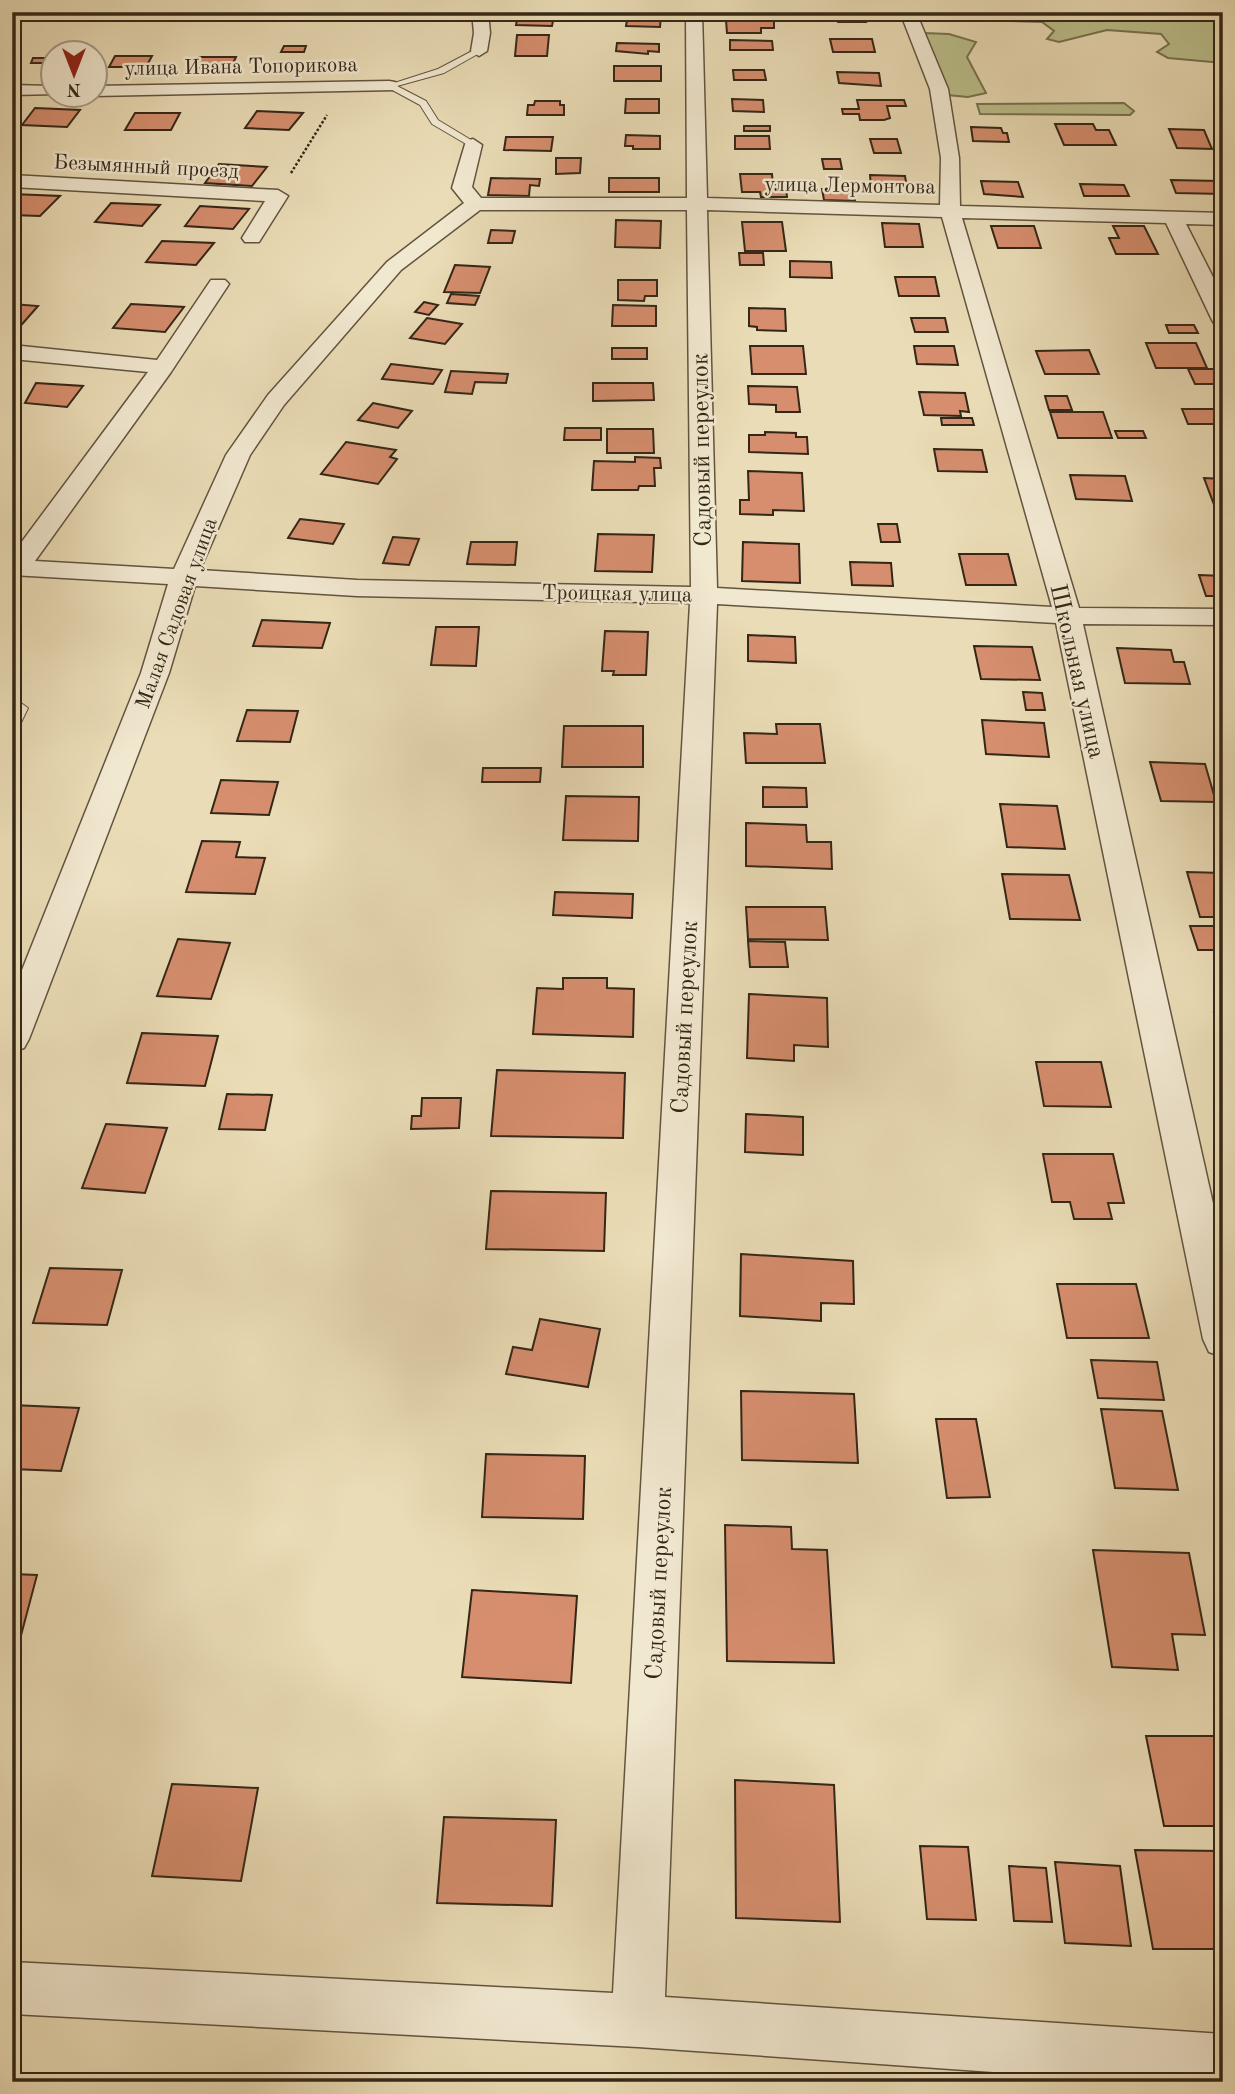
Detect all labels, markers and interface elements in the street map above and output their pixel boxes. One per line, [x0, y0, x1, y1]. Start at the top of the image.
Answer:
north arrow [38, 38, 108, 108]
street label: улица Ивана Топорикова [124, 55, 358, 80]
text: N [66, 79, 81, 98]
street label: Безымянный проезд [53, 152, 240, 183]
street label: улица Лермонтова [764, 175, 936, 198]
street label: Садовый переулок [689, 353, 717, 547]
street label: Малая Садовая улица [133, 515, 222, 712]
street label: Школьная улица [1044, 582, 1108, 761]
street label: Троицкая улица [542, 583, 692, 606]
street label: Садовый переулок [669, 920, 703, 1114]
street label: Садовый переулок [643, 1486, 677, 1680]

